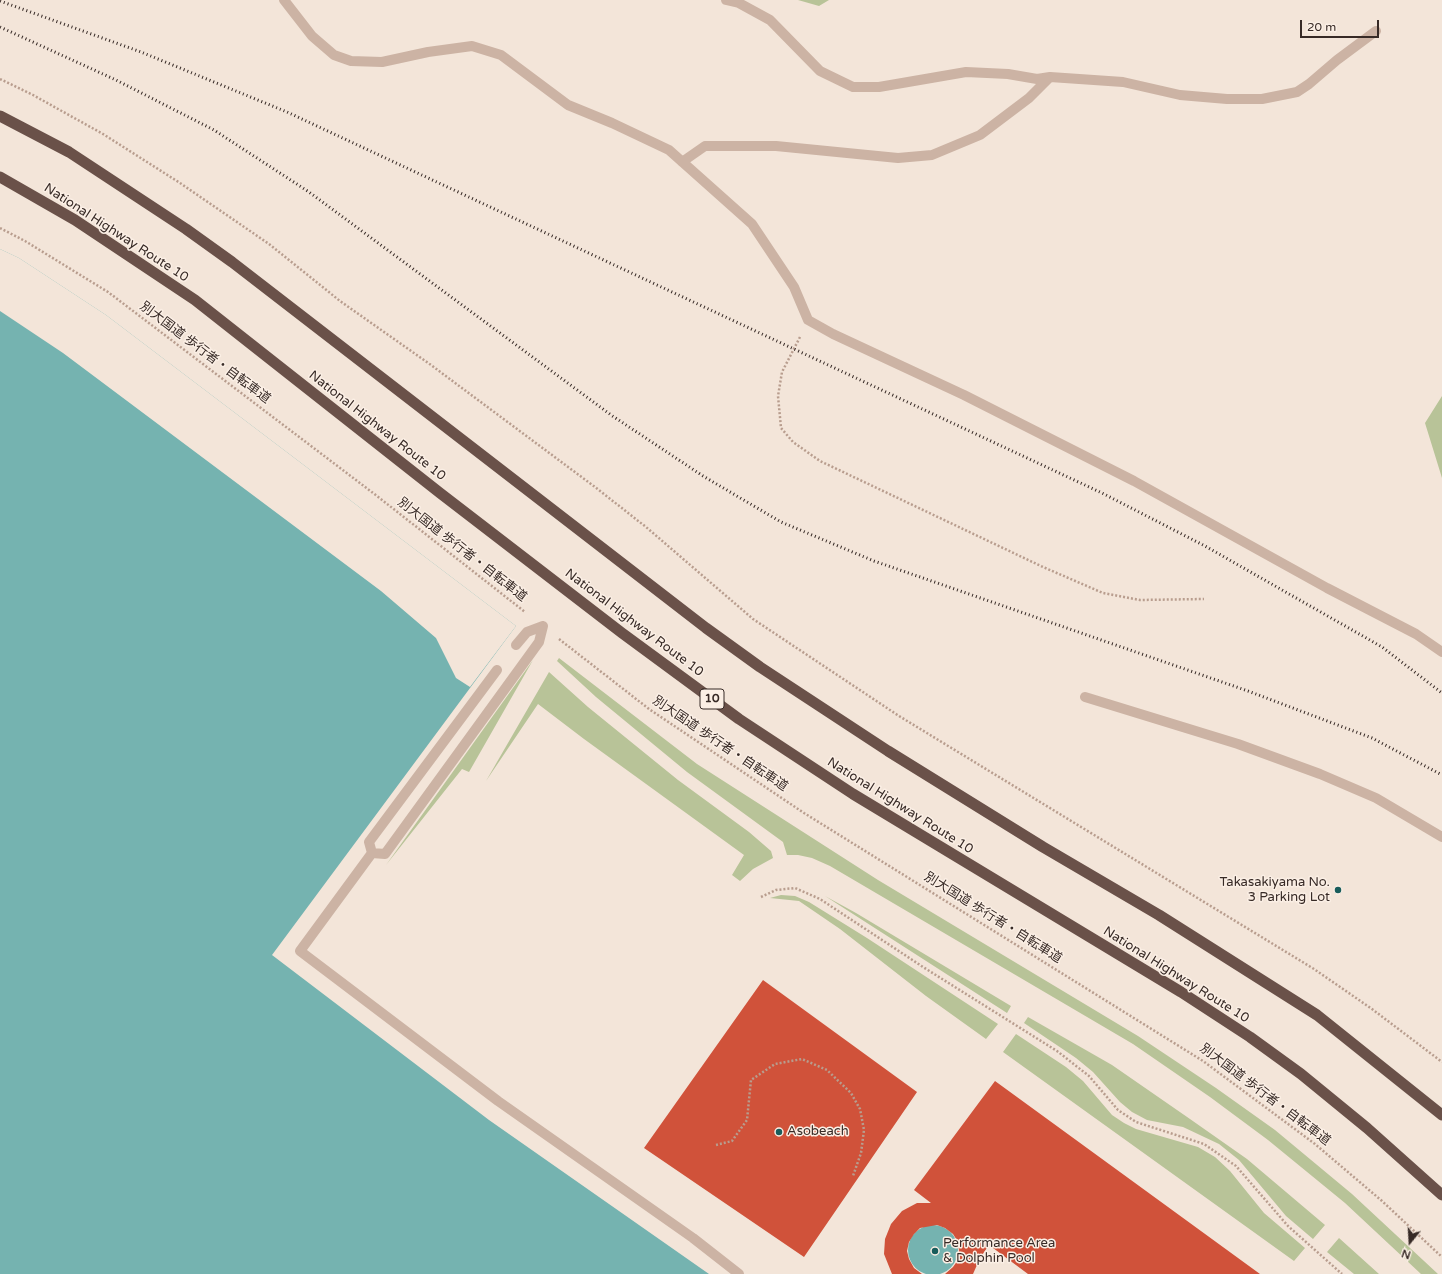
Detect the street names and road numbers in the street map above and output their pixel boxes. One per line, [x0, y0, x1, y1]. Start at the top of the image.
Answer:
street label: National Highway Route 10 [41, 180, 191, 286]
street label: 別大国道 歩行者・自転車道 [137, 299, 273, 407]
street label: National Highway Route 10 [306, 368, 448, 484]
street label: 別大国道 歩行者・自転車道 [394, 495, 530, 605]
street label: National Highway Route 10 [562, 566, 706, 680]
road number: 10 [700, 689, 724, 709]
street label: 別大国道 歩行者・自転車道 [650, 693, 790, 795]
street label: National Highway Route 10 [824, 755, 976, 857]
street label: 別大国道 歩行者・自転車道 [921, 869, 1065, 967]
street label: National Highway Route 10 [1100, 924, 1252, 1026]
street label: 別大国道 歩行者・自転車道 [1197, 1041, 1333, 1149]

